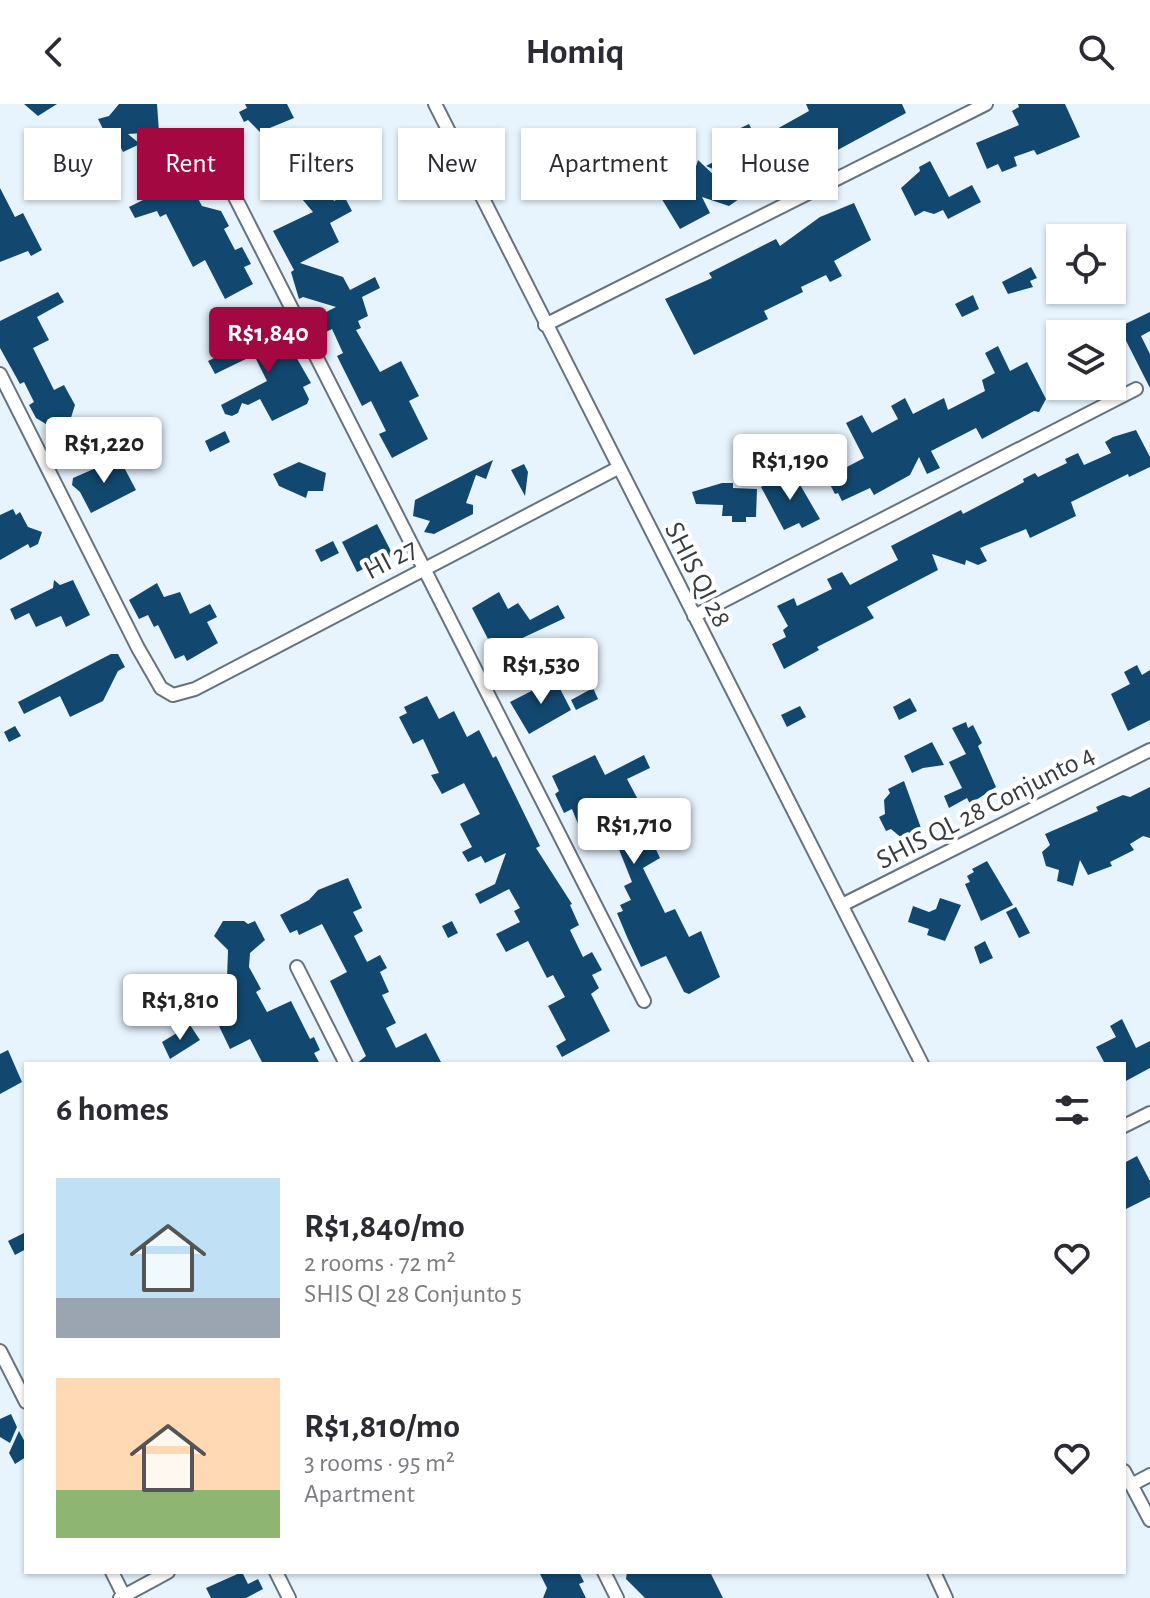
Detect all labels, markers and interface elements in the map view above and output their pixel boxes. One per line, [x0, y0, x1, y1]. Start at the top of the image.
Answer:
icon: back [32, 30, 76, 74]
icon: search [1074, 30, 1118, 74]
text: Homiq [525, 34, 625, 70]
chip: Buy [24, 128, 121, 200]
chip: Rent [137, 128, 244, 200]
chip: Filters [260, 128, 382, 200]
chip: New [398, 128, 505, 200]
chip: Apartment [521, 128, 696, 200]
chip: House [712, 128, 838, 200]
map controls [1046, 224, 1126, 400]
button: locate [1046, 224, 1126, 304]
pin: R$1,840 [194, 307, 342, 375]
text: R$1,840 [227, 320, 309, 346]
button: layers [1046, 320, 1126, 400]
pin: R$1,220 [30, 417, 178, 485]
text: R$1,220 [64, 430, 144, 456]
pin: R$1,190 [716, 434, 864, 502]
text: R$1,190 [751, 447, 829, 473]
street label: SHIS QI 28 [659, 518, 736, 632]
street label: HI 27 [360, 534, 422, 585]
pin: R$1,530 [467, 638, 615, 706]
text: R$1,530 [502, 651, 580, 677]
street label: SHIS QL 28 Conjunto 4 [872, 741, 1099, 875]
pin: R$1,710 [560, 798, 708, 866]
text: R$1,710 [596, 811, 672, 837]
pin: R$1,810 [106, 974, 254, 1042]
text: R$1,810 [141, 987, 219, 1013]
icon: filters [1050, 1088, 1094, 1132]
text: 6 homes [56, 1093, 169, 1127]
icon: home [120, 1210, 216, 1306]
text: R$1,840/mo [304, 1210, 465, 1244]
icon: heart [1050, 1236, 1094, 1280]
text: 2 rooms · 72 m² [304, 1250, 456, 1276]
text: SHIS QI 28 Conjunto 5 [304, 1281, 522, 1307]
icon: home [120, 1410, 216, 1506]
text: R$1,810/mo [304, 1410, 460, 1444]
icon: heart [1050, 1436, 1094, 1480]
text: 3 rooms · 95 m² [304, 1450, 455, 1476]
text: Apartment [304, 1481, 415, 1507]

